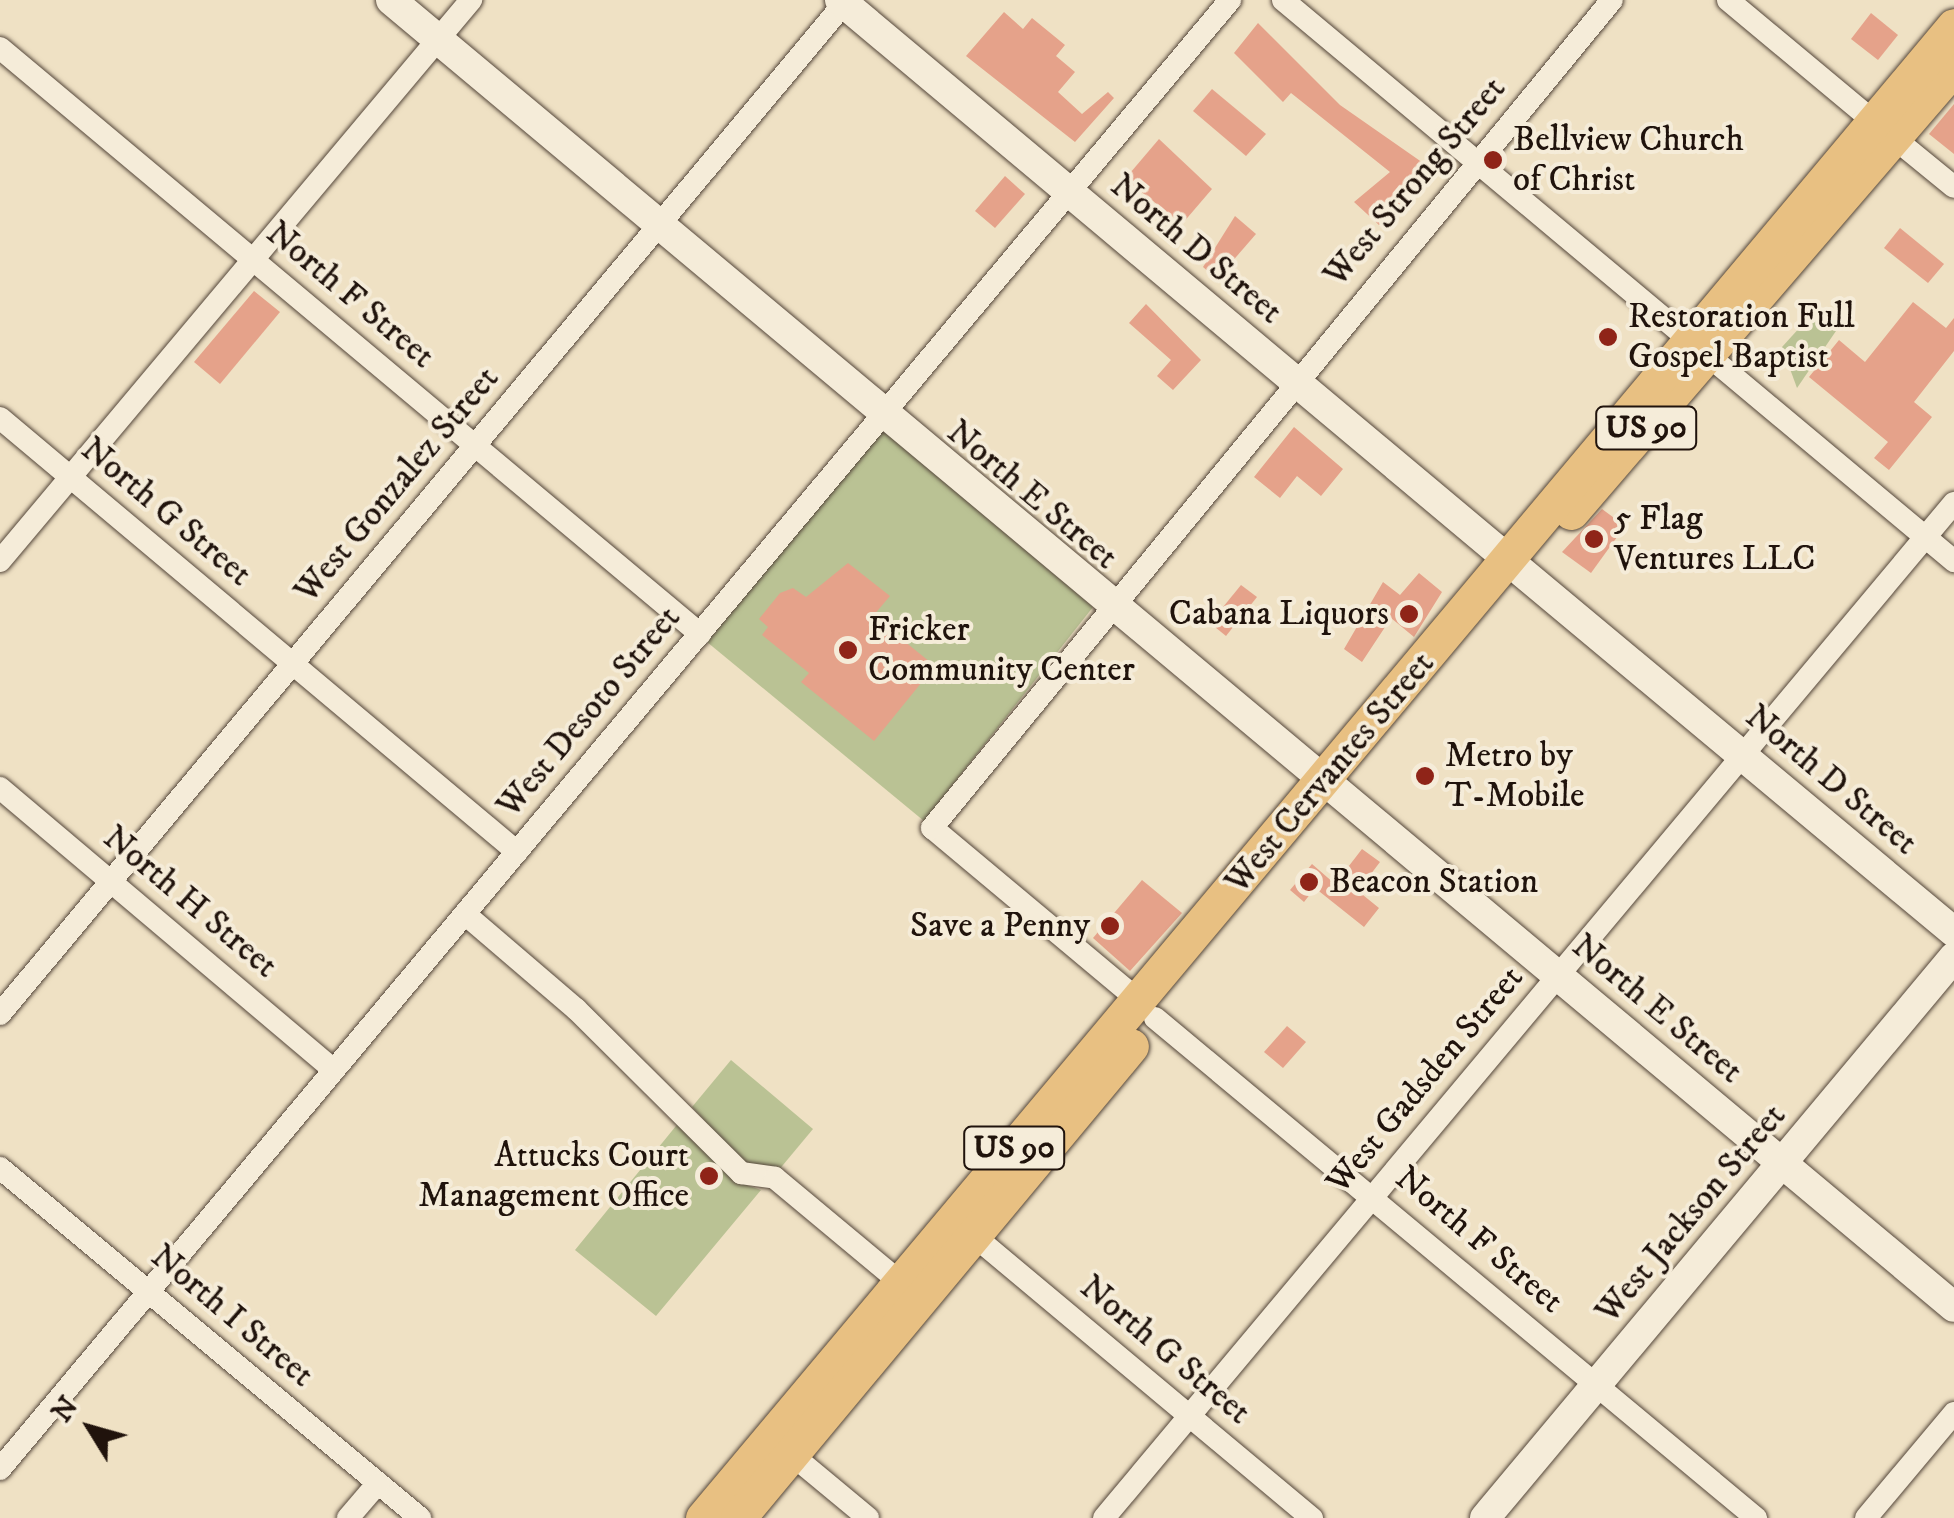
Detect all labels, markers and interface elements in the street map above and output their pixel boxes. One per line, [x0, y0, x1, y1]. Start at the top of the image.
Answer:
street label: West Strong Street [1315, 69, 1515, 295]
place label: Bellview Church of Christ [1513, 119, 1744, 201]
marker: Bellview Church of Christ [1482, 149, 1504, 171]
street label: North D Street [1102, 165, 1290, 333]
street label: North F Street [257, 212, 443, 378]
place label: Restoration Full Gospel Baptist [1628, 296, 1855, 378]
marker: Restoration Full Gospel Baptist [1597, 326, 1619, 348]
street label: West Gonzalez Street [286, 358, 508, 612]
road number: US 90 [1594, 401, 1698, 455]
street label: North E Street [938, 411, 1126, 579]
street label: North G Street [72, 428, 260, 596]
place label: 5 Flag Ventures LLC [1614, 498, 1815, 580]
marker: 5 Flag Ventures LLC [1583, 528, 1605, 550]
place label: Cabana Liquors [1169, 593, 1389, 635]
street label: West Desoto Street [488, 598, 690, 826]
marker: Cabana Liquors [1398, 603, 1420, 625]
place label: Fricker Community Center [868, 609, 1135, 691]
marker: Fricker Community Center [837, 639, 859, 661]
street label: West Cervantes Street [1217, 644, 1443, 902]
street label: North D Street [1737, 696, 1925, 864]
place label: Metro by T-Mobile [1445, 735, 1585, 817]
marker: Metro by T-Mobile [1414, 765, 1436, 787]
street label: North H Street [94, 817, 286, 987]
place label: Beacon Station [1329, 861, 1538, 903]
marker: Beacon Station [1298, 871, 1320, 893]
place label: Save a Penny [910, 905, 1090, 947]
marker: Save a Penny [1099, 915, 1121, 937]
street label: North E Street [1563, 925, 1751, 1093]
street label: West Gadsden Street [1318, 958, 1532, 1202]
street label: West Jackson Street [1587, 1096, 1795, 1332]
road number: US 90 [962, 1121, 1066, 1175]
place label: Attucks Court Management Office [418, 1135, 689, 1217]
street label: North F Street [1386, 1157, 1572, 1323]
marker: Attucks Court Management Office [698, 1165, 720, 1187]
street label: North I Street [142, 1236, 322, 1396]
street label: North G Street [1071, 1266, 1259, 1434]
north arrow [40, 1378, 140, 1478]
text: N [45, 1390, 87, 1429]

